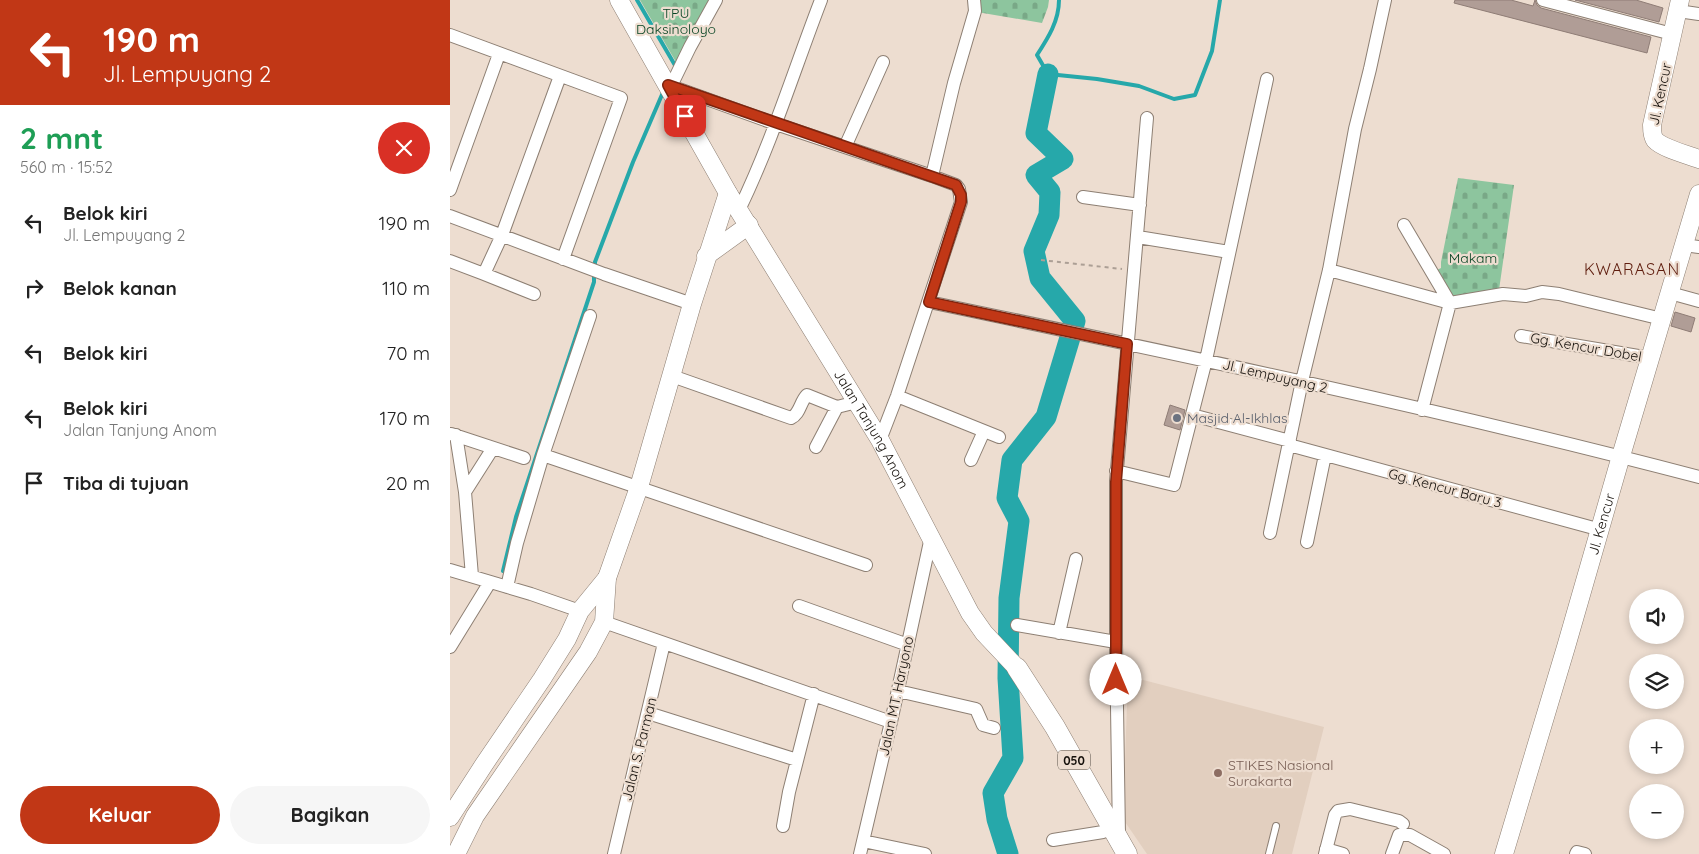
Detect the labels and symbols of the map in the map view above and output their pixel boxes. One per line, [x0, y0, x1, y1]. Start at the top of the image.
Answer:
park label: TPU Daksinoloyo [636, 4, 716, 38]
street label: Jl. Kencur [1645, 61, 1676, 127]
pin [664, 95, 706, 137]
park label: Makam [1449, 249, 1497, 267]
district label: KWARASAN [1584, 259, 1680, 279]
street label: Gg. Kencur Dobel [1529, 328, 1643, 366]
street label: Jl. Lempuyang 2 [1221, 355, 1329, 397]
street label: Jalan Tanjung Anom [830, 366, 913, 492]
place label: Masjid Al-Ikhlas [1187, 409, 1288, 427]
marker: Masjid Al-Ikhlas [1171, 412, 1183, 424]
street label: Gg. Kencur Baru 3 [1386, 464, 1504, 512]
street label: Jl. Kencur [1584, 491, 1619, 557]
street label: Jalan MT. Haryono [875, 634, 917, 758]
position arrow [1089, 653, 1141, 705]
street label: Jalan S. Parman [617, 695, 661, 803]
road number: 050 [1058, 750, 1090, 770]
place label: STIKES Nasional Surakarta [1228, 756, 1333, 790]
marker: STIKES Nasional Surakarta [1212, 767, 1224, 779]

